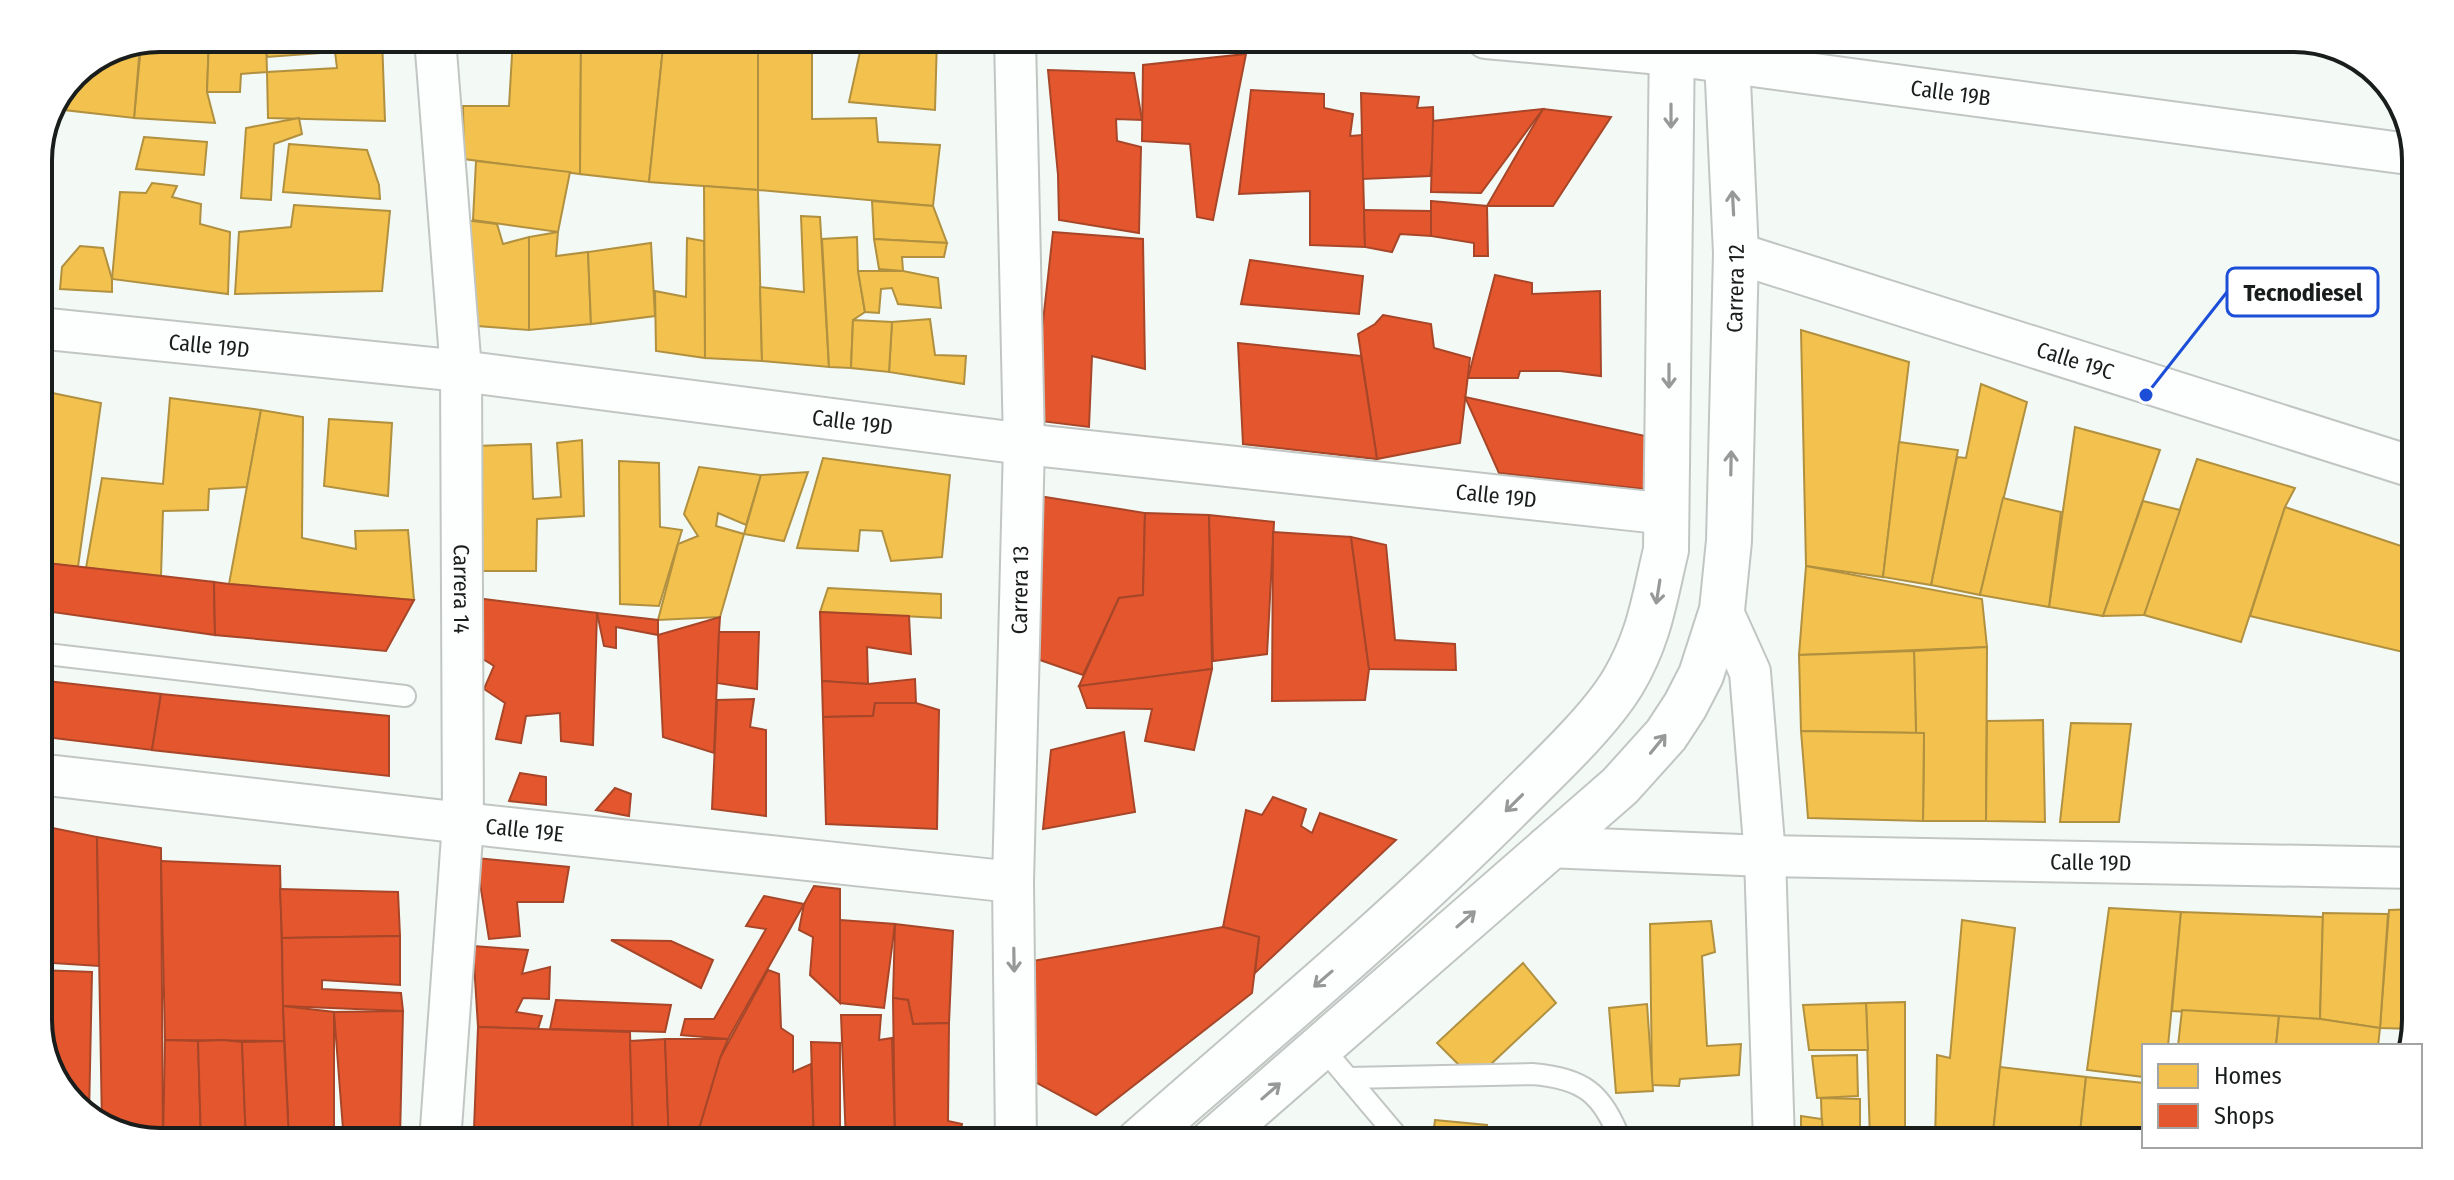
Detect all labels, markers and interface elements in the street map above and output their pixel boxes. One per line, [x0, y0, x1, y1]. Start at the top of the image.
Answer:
street label: Calle 19B [1909, 74, 1992, 111]
one-way arrow [1664, 102, 1679, 129]
one-way arrow [1726, 190, 1741, 217]
street label: Carrera 12 [1721, 244, 1750, 333]
callout: Tecnodiesel [2227, 268, 2378, 316]
text: Tecnodiesel [2243, 279, 2363, 307]
street label: Calle 19D [167, 328, 251, 363]
street label: Calle 19C [2033, 335, 2117, 385]
one-way arrow [1661, 362, 1677, 389]
street label: Calle 19D [811, 403, 895, 440]
one-way arrow [1723, 450, 1739, 477]
street label: Calle 19D [1455, 478, 1538, 513]
street label: Carrera 14 [448, 544, 476, 634]
street label: Carrera 13 [1006, 545, 1034, 635]
one-way arrow [1650, 578, 1665, 604]
one-way arrow [1649, 734, 1667, 755]
one-way arrow [1505, 793, 1524, 813]
street label: Calle 19E [484, 812, 565, 847]
street label: Calle 19D [2050, 848, 2132, 876]
one-way arrow [1455, 910, 1475, 928]
one-way arrow [1006, 946, 1022, 973]
one-way arrow [1314, 969, 1334, 987]
legend [2142, 1044, 2422, 1148]
text: Homes [2214, 1062, 2282, 1090]
one-way arrow [1260, 1082, 1280, 1100]
text: Shops [2214, 1102, 2274, 1130]

